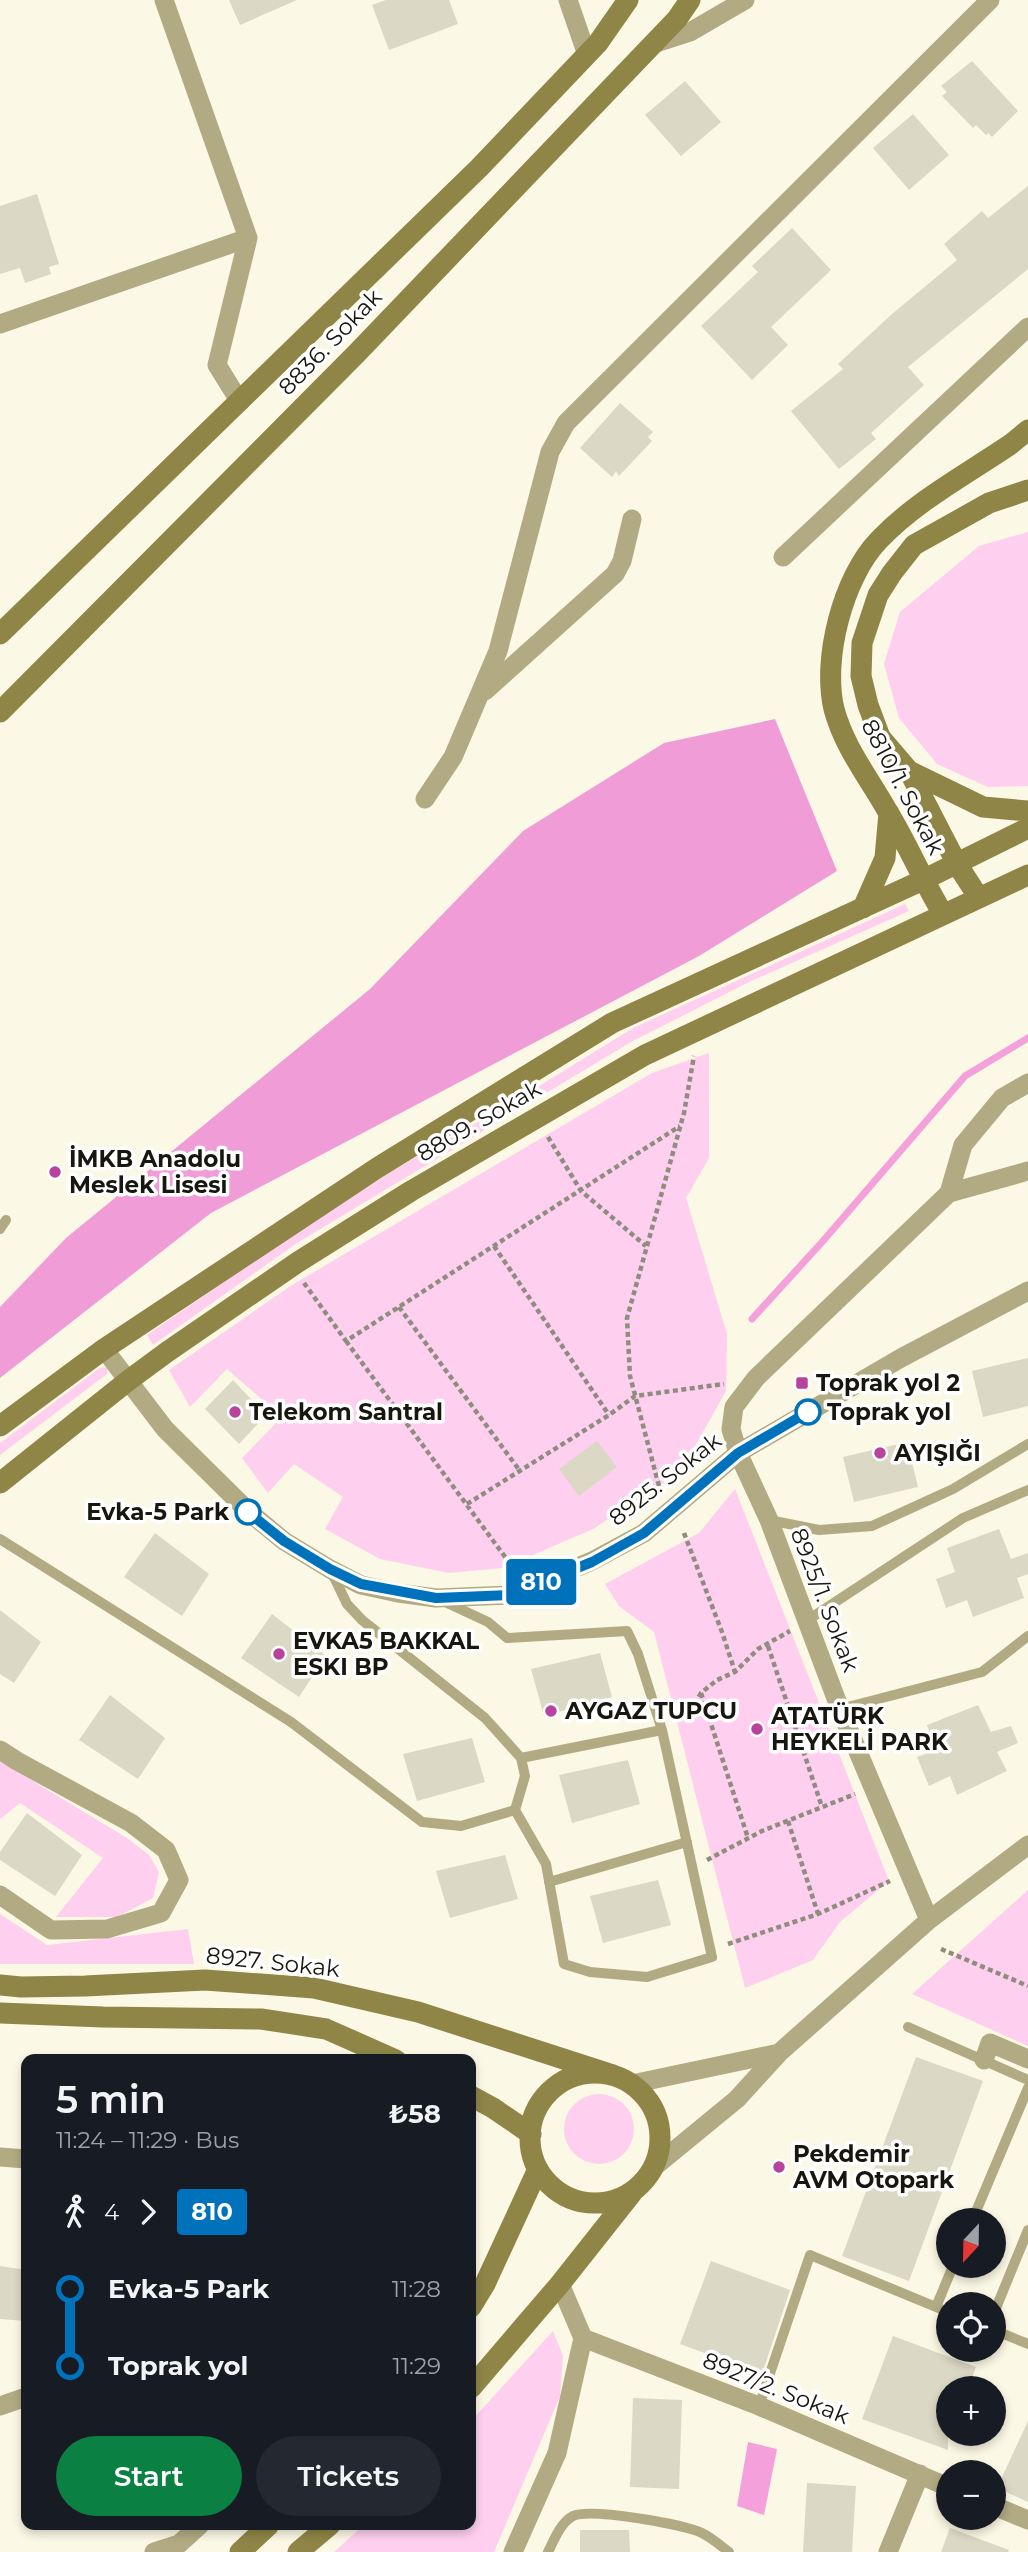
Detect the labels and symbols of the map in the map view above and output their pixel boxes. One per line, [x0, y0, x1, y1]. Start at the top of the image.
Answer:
street label: 8836. Sokak [272, 283, 388, 401]
street label: 8810/1. Sokak [856, 714, 951, 860]
street label: 8809. Sokak [412, 1074, 546, 1168]
place label: İMKB Anadolu Meslek Lisesi [69, 1144, 241, 1199]
marker: İMKB Anadolu Meslek Lisesi [47, 1164, 63, 1180]
place label: Toprak yol 2 [816, 1369, 960, 1397]
marker: Toprak yol 2 [794, 1375, 810, 1391]
place label: Telekom Santral [249, 1398, 443, 1426]
place label: Toprak yol [827, 1398, 951, 1426]
marker: Toprak yol [795, 1399, 821, 1425]
marker: Telekom Santral [227, 1404, 243, 1420]
street label: 8925. Sokak [603, 1426, 727, 1532]
place label: AYIŞIĞI [893, 1439, 981, 1467]
marker: AYIŞIĞI [872, 1445, 888, 1461]
place label: Evka-5 Park [86, 1498, 230, 1526]
marker: Evka-5 Park [235, 1499, 261, 1525]
street label: 8925/1. Sokak [785, 1524, 865, 1676]
line badge: 810 [501, 1559, 581, 1605]
place label: EVKA5 BAKKAL ESKI BP [293, 1627, 479, 1681]
marker: EVKA5 BAKKAL ESKI BP [271, 1646, 287, 1662]
place label: AYGAZ TUPCU [564, 1697, 737, 1725]
place label: ATATÜRK HEYKELİ PARK [770, 1702, 949, 1756]
marker: AYGAZ TUPCU [543, 1703, 559, 1719]
marker: ATATÜRK HEYKELİ PARK [749, 1721, 765, 1737]
street label: 8927. Sokak [205, 1941, 342, 1983]
place label: Pekdemir AVM Otopark [792, 2140, 955, 2194]
marker: Pekdemir AVM Otopark [771, 2159, 787, 2175]
north arrow [936, 2208, 1006, 2278]
street label: 8927/2. Sokak [699, 2346, 854, 2430]

